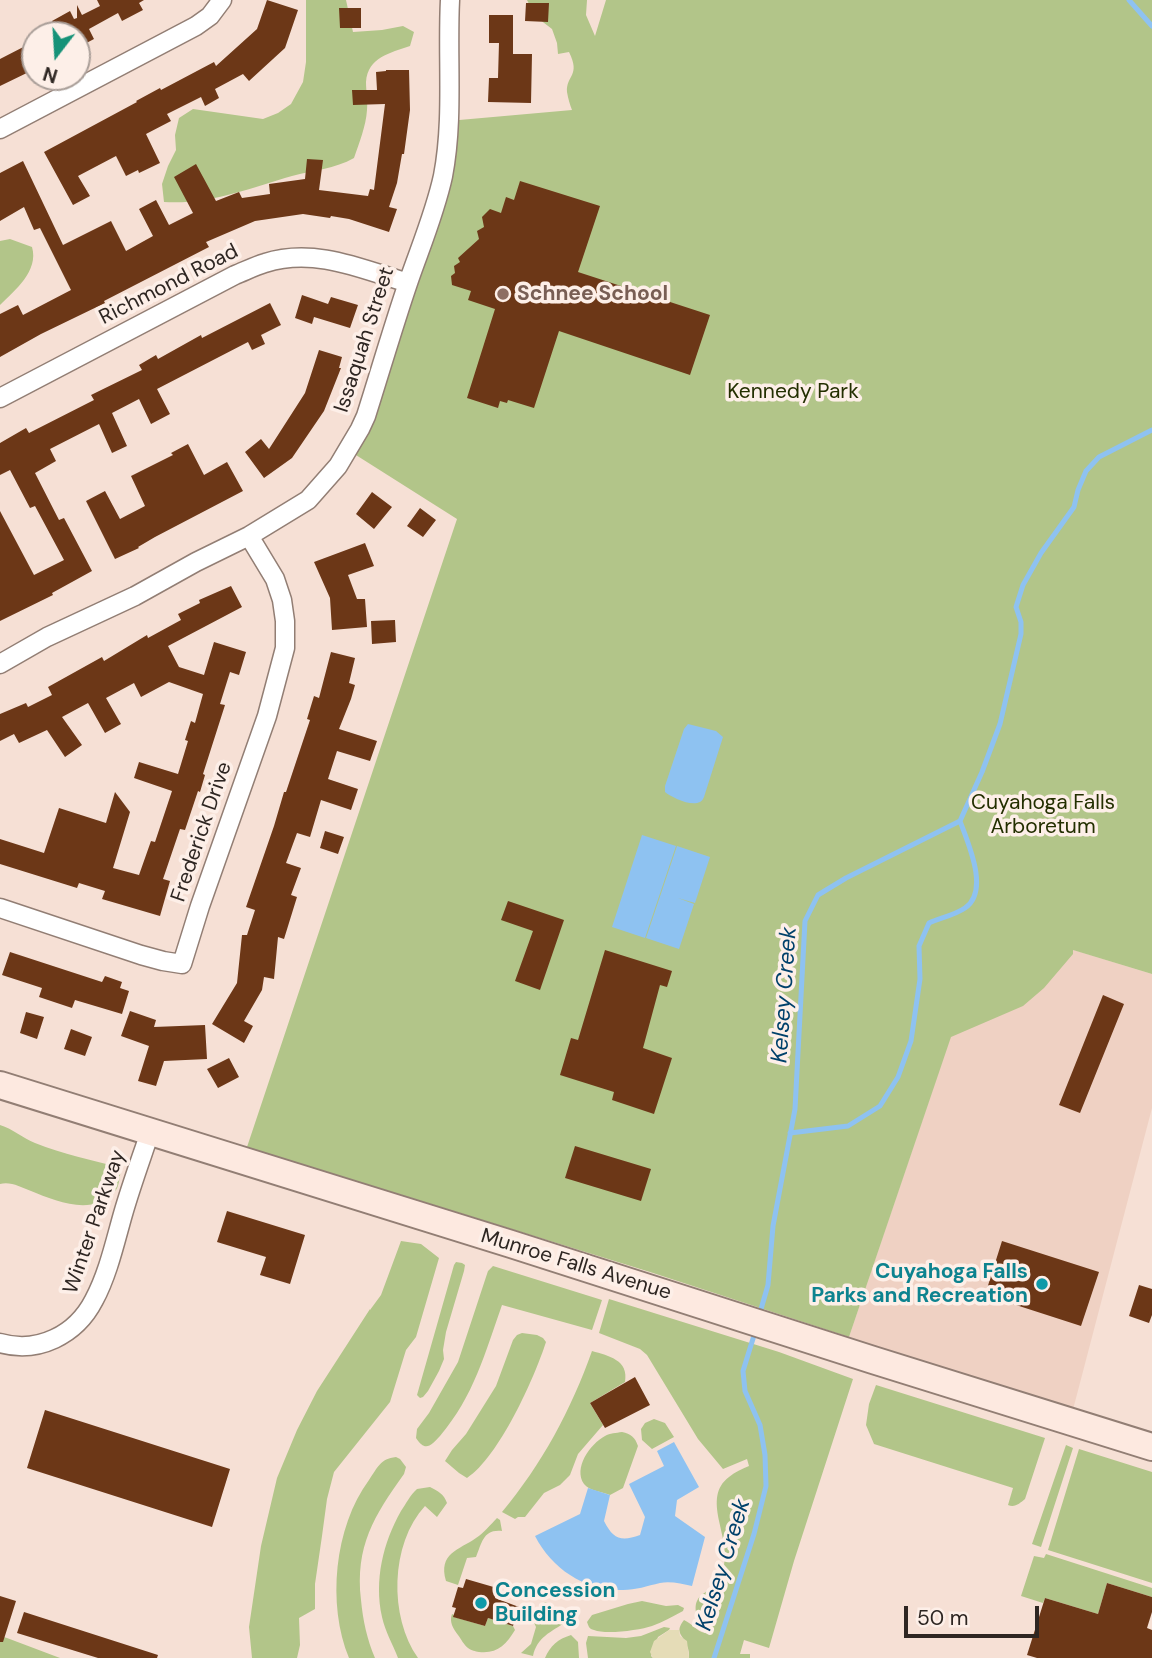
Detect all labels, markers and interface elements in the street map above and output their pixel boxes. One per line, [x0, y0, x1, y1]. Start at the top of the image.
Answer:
north arrow [21, 21, 91, 91]
text: N [40, 61, 61, 89]
street label: Richmond Road [95, 239, 243, 331]
street label: Issaquah Street [330, 264, 400, 416]
place label: Schnee School [517, 281, 668, 307]
marker: Schnee School [495, 286, 511, 302]
park label: Kennedy Park [727, 379, 859, 405]
street label: Frederick Drive [166, 759, 238, 905]
park label: Cuyahoga Falls Arboretum [971, 790, 1115, 840]
water label: Kelsey Creek [766, 926, 804, 1064]
street label: Winter Parkway [59, 1147, 131, 1297]
street label: Munroe Falls Avenue [478, 1224, 674, 1306]
place label: Cuyahoga Falls Parks and Recreation [811, 1259, 1028, 1309]
marker: Cuyahoga Falls Parks and Recreation [1034, 1276, 1050, 1292]
water label: Kelsey Creek [691, 1496, 757, 1634]
place label: Concession Building [495, 1578, 616, 1628]
scale bar [907, 1592, 1042, 1636]
marker: Concession Building [473, 1595, 489, 1611]
text: 50 m [917, 1604, 968, 1632]

